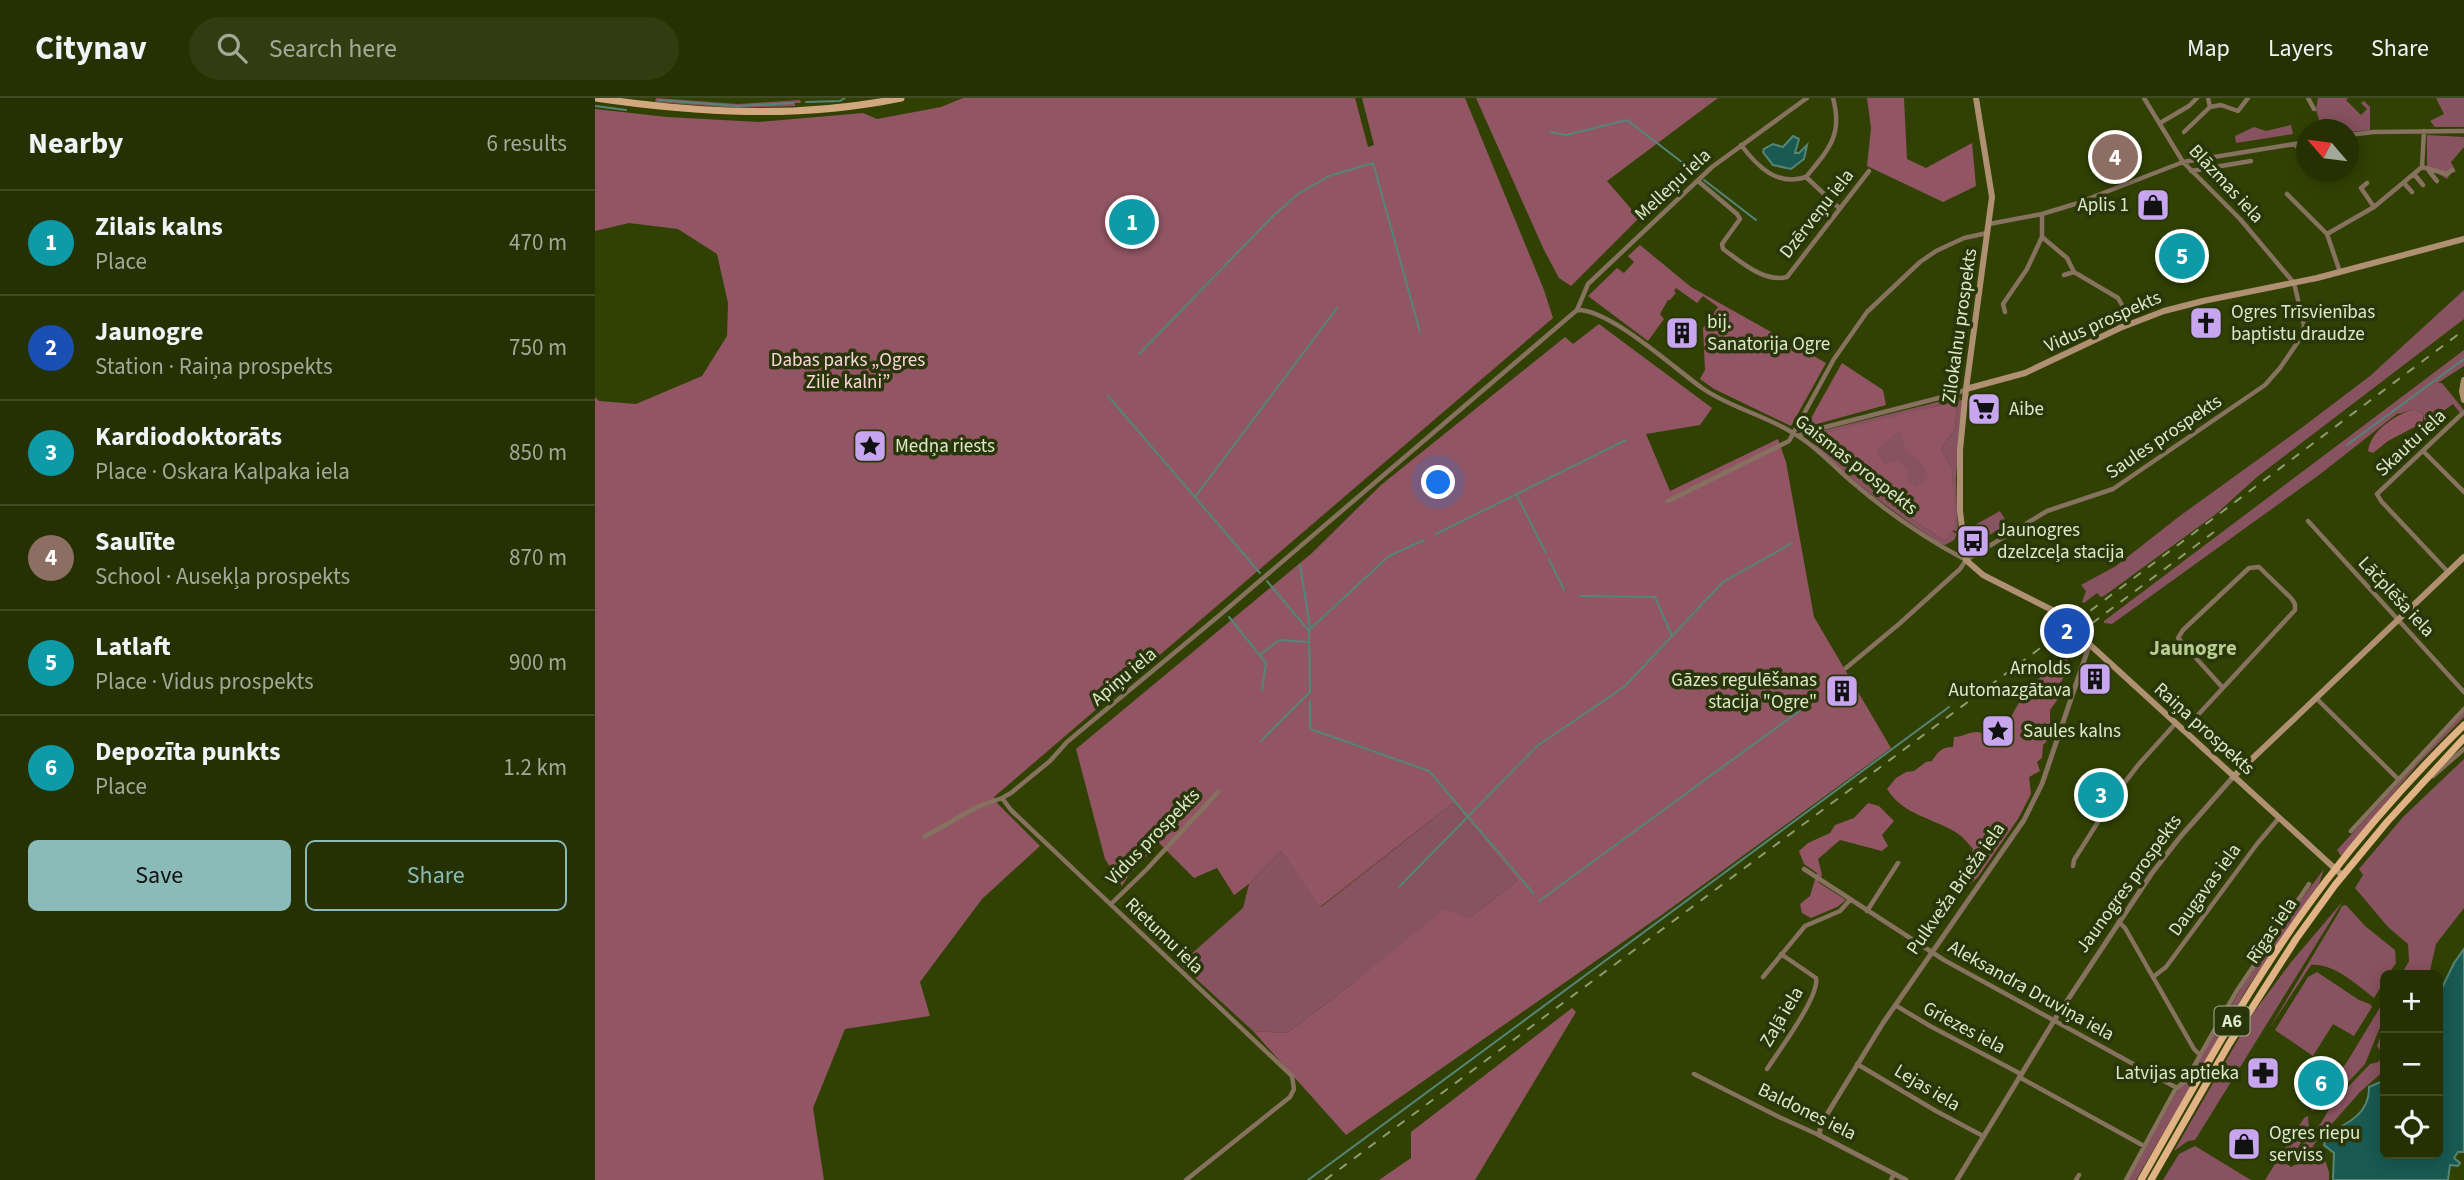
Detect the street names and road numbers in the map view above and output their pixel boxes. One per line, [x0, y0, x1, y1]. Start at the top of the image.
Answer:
street label: Blāzmas iela [2182, 138, 2270, 230]
street label: Melleņu iela [1629, 143, 1717, 227]
street label: Dzērveņu iela [1773, 163, 1861, 265]
street label: Zilokalnu prospekts [1936, 247, 1984, 405]
street label: Vidus prospekts [2040, 284, 2166, 360]
street label: Saules prospekts [2101, 388, 2227, 486]
street label: Skautu iela [2369, 403, 2453, 483]
street label: Gaismas prospekts [1789, 408, 1923, 522]
street label: Lāčplēša iela [2351, 550, 2441, 644]
street label: Apiņu iela [1085, 641, 1163, 713]
street label: Raiņa prospekts [2148, 676, 2260, 782]
street label: Vidus prospekts [1100, 782, 1206, 891]
street label: Jaunogres prospekts [2070, 809, 2188, 959]
street label: Pulkveža Brieža iela [1900, 817, 2012, 961]
street label: Daugavas iela [2162, 838, 2248, 942]
street label: Rietumu iela [1119, 892, 1209, 980]
street label: Rīgas iela [2240, 893, 2304, 969]
street label: Aleksandra Druviņa iela [1943, 934, 2119, 1048]
street label: Zaļā iela [1753, 982, 1811, 1052]
street label: Griezes iela [1918, 995, 2010, 1061]
road number: A6 [2215, 1006, 2249, 1036]
street label: Lejas iela [1889, 1058, 1965, 1118]
street label: Baldones iela [1753, 1077, 1861, 1147]

